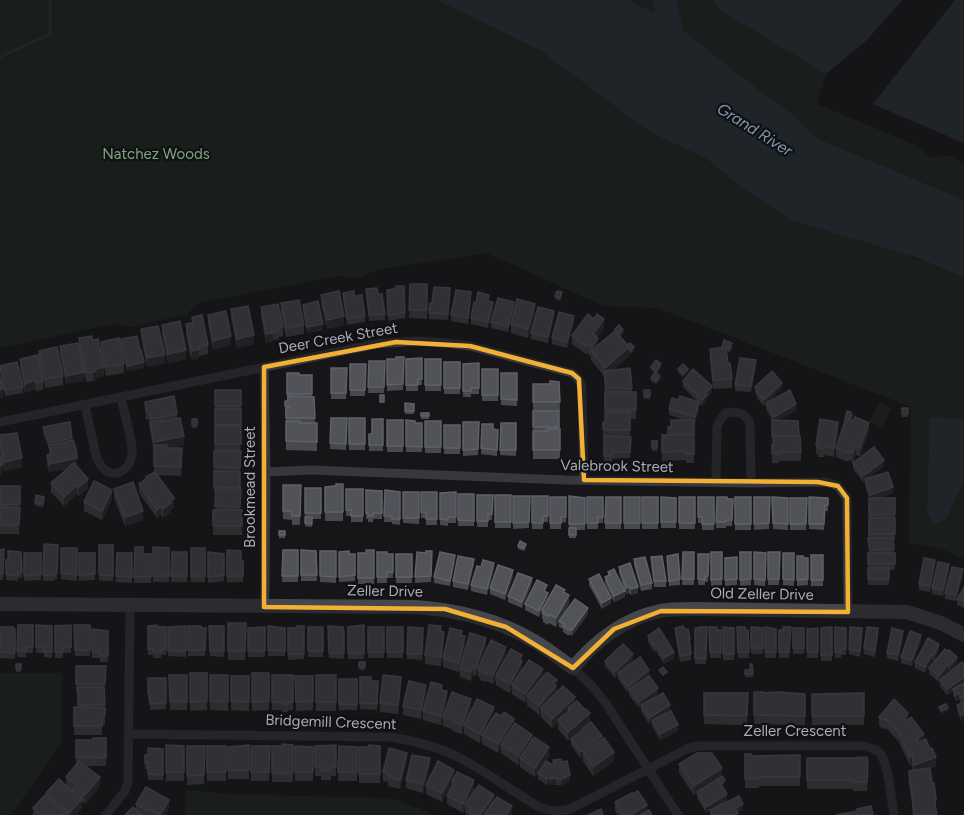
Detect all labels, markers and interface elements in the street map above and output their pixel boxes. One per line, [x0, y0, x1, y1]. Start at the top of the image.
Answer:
water label: Grand River [714, 99, 796, 160]
park label: Natchez Woods [102, 145, 210, 163]
street label: Deer Creek Street [277, 319, 399, 357]
street label: Brookmead Street [241, 426, 259, 548]
street label: Valebrook Street [560, 456, 674, 476]
street label: Zeller Drive [347, 581, 423, 601]
street label: Old Zeller Drive [710, 584, 814, 604]
street label: Bridgemill Crescent [265, 711, 397, 733]
street label: Zeller Crescent [744, 722, 847, 740]

